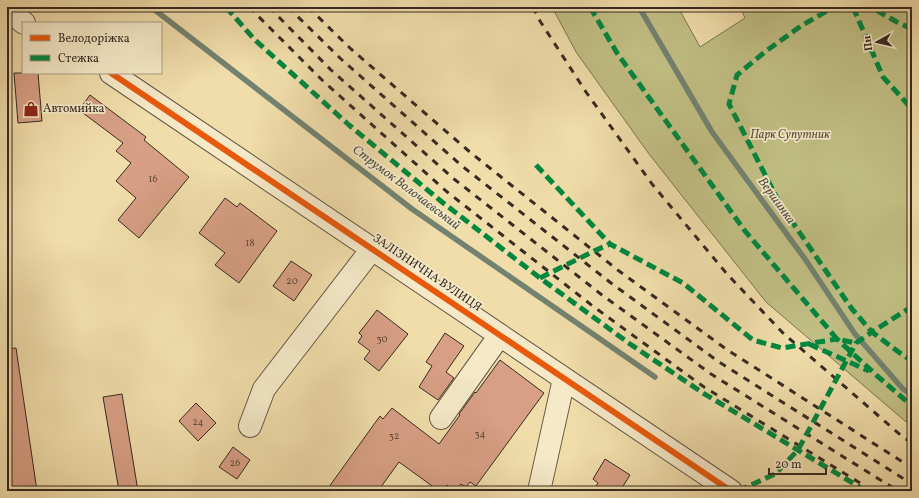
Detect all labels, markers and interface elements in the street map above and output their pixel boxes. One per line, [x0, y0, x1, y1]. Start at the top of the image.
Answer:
legend [22, 22, 162, 74]
north arrow [857, 22, 897, 62]
text: Велодоріжка [58, 31, 130, 47]
text: Пн [860, 34, 877, 52]
text: Стежка [58, 51, 99, 67]
shop icon: Автомийка [22, 100, 40, 118]
place label: Автомийка [43, 101, 105, 117]
park label: Парк Супутник [750, 127, 830, 143]
water label: Струмок Волочаєвський [348, 141, 464, 235]
house number: 16 [149, 172, 157, 186]
water label: Вершинка [753, 174, 799, 228]
street label: ЗАЛІЗНИЧНА ВУЛИЦЯ [369, 231, 485, 316]
house number: 18 [246, 236, 254, 250]
house number: 20 [286, 274, 298, 288]
house number: 30 [377, 332, 387, 346]
house number: 24 [192, 415, 204, 429]
house number: 34 [474, 427, 486, 441]
house number: 32 [389, 429, 399, 443]
scale bar [769, 450, 826, 476]
house number: 26 [230, 456, 240, 470]
text: 20 m [775, 457, 802, 473]

